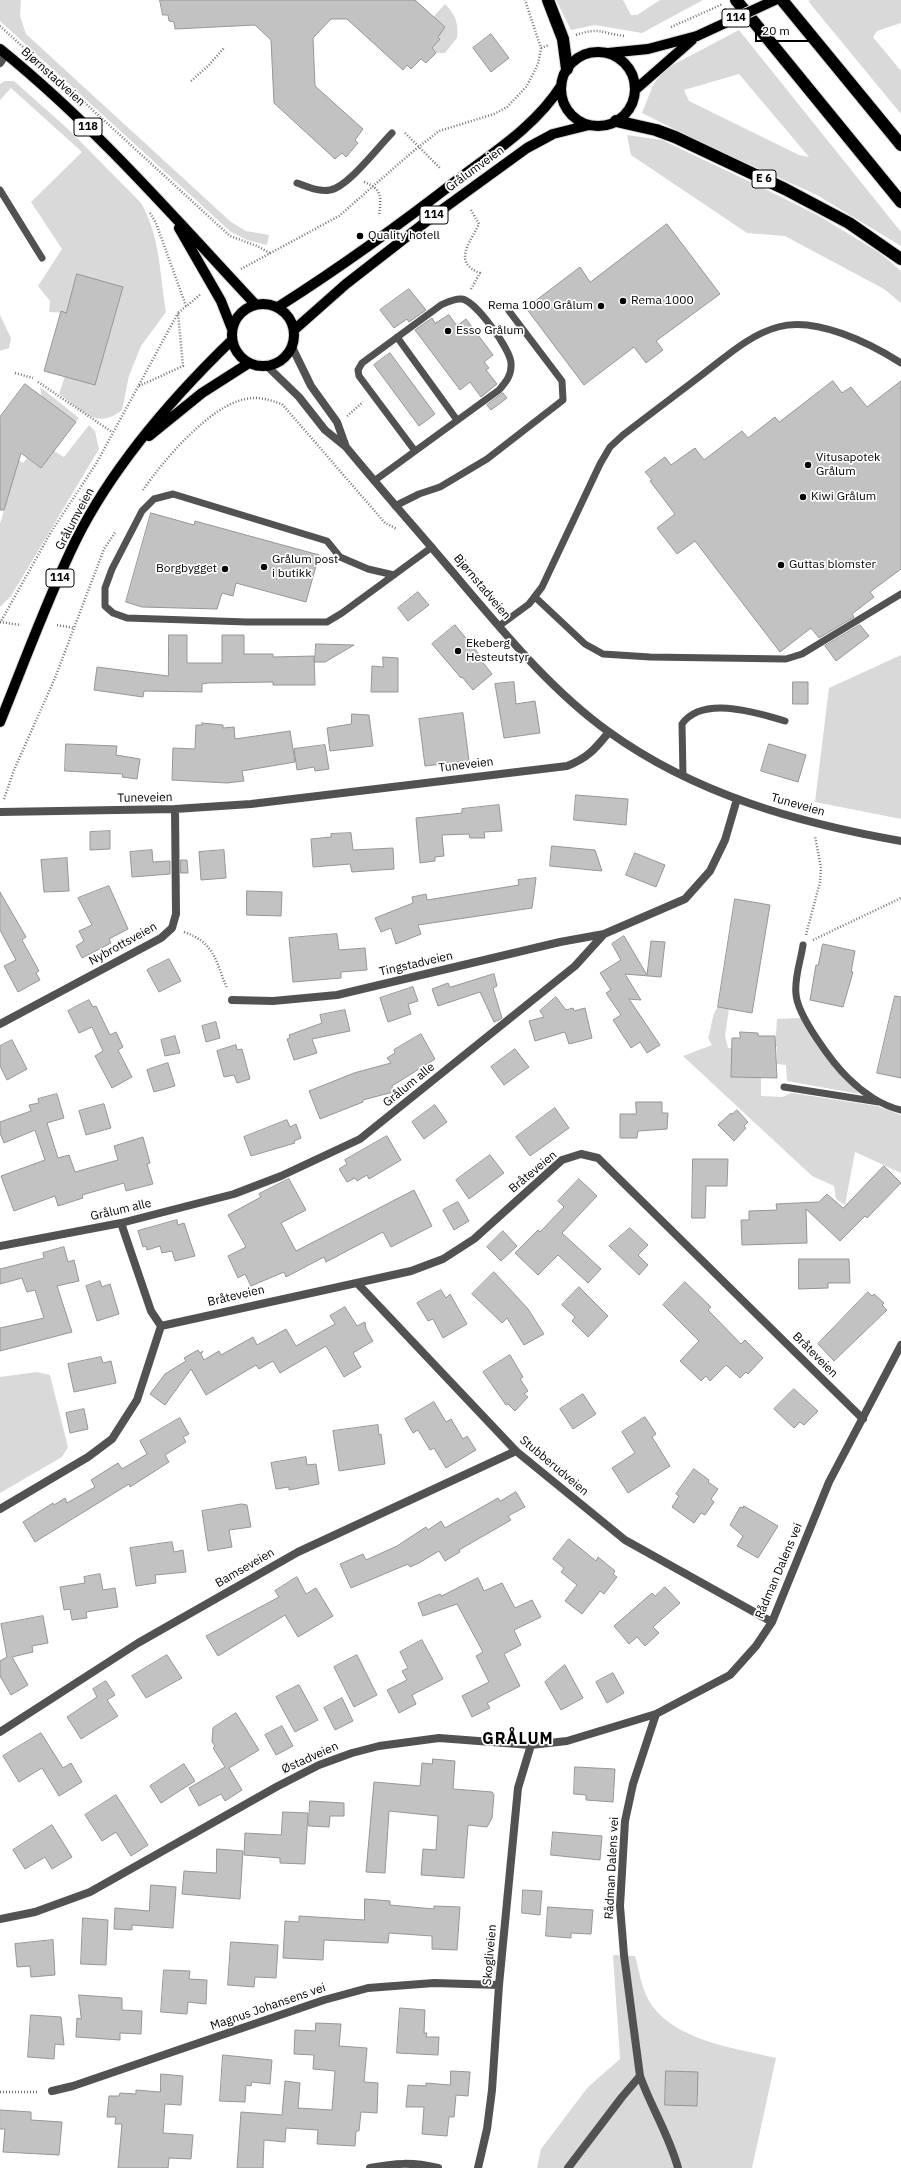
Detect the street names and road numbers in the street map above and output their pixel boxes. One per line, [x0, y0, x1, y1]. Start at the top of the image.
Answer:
road number: 114 [722, 9, 750, 27]
street label: Bjørnstadveien [18, 45, 88, 109]
road number: 118 [74, 118, 102, 136]
street label: Grålumveien [443, 143, 507, 195]
road number: E 6 [752, 170, 776, 188]
road number: 114 [420, 206, 448, 224]
street label: Grålumveien [53, 485, 97, 553]
street label: Bjørnstadveien [450, 551, 514, 623]
road number: 114 [46, 569, 74, 587]
street label: Tuneveien [438, 754, 494, 776]
street label: Tuneveien [117, 790, 173, 806]
street label: Tuneveien [769, 790, 827, 820]
street label: Nybrottsveien [87, 919, 159, 969]
street label: Tingstadveien [378, 949, 454, 979]
street label: Grålum alle [380, 1060, 438, 1110]
street label: Bråteveien [506, 1148, 560, 1196]
street label: Grålum alle [89, 1196, 153, 1224]
street label: Bråteveien [206, 1282, 266, 1310]
street label: Bråteveien [789, 1329, 841, 1381]
street label: Stubberudveien [517, 1433, 591, 1499]
street label: Rådman Dalens vei [752, 1521, 806, 1621]
street label: Bamseveien [213, 1545, 277, 1591]
street label: Østadveien [279, 1739, 341, 1777]
street label: Rådman Dalens vei [602, 1816, 622, 1920]
street label: Skogliveien [480, 1924, 500, 1986]
street label: Magnus Johansens vei [208, 1980, 328, 2034]

